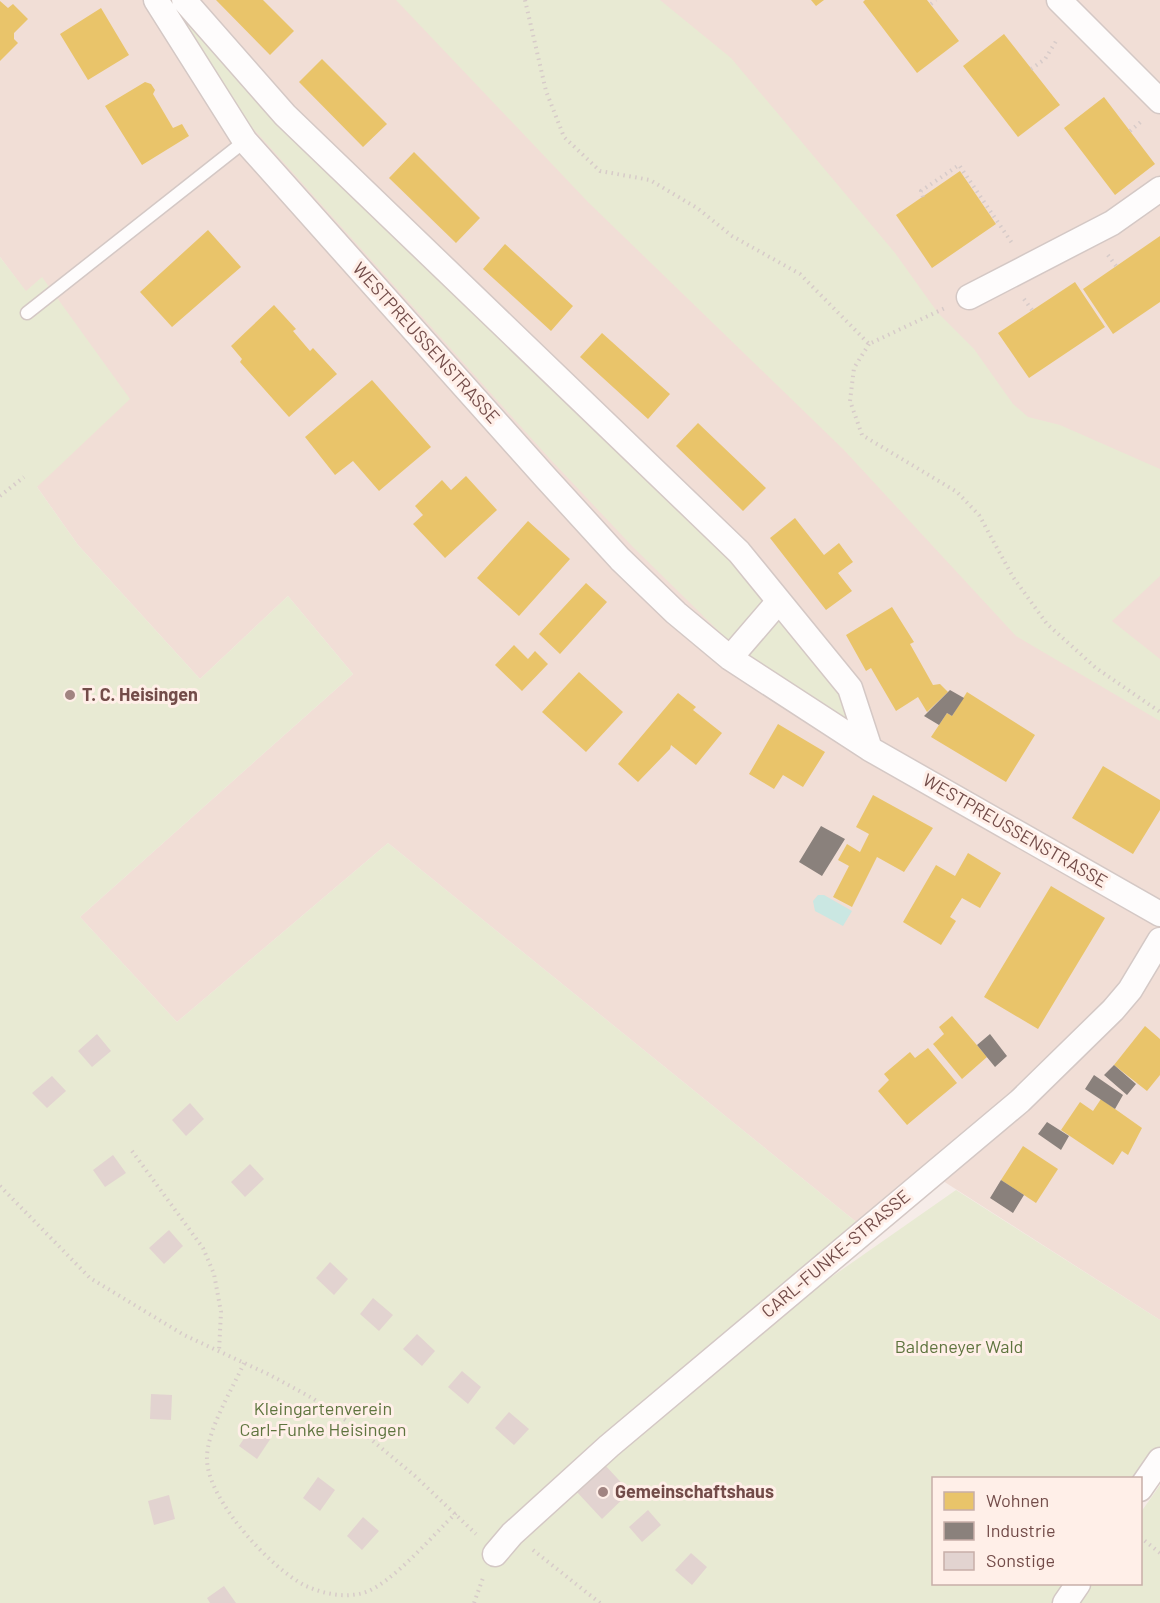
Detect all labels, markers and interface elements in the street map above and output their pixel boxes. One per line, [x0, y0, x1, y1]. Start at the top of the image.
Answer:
street label: WESTPREUSSENSTRASSE [349, 257, 505, 427]
place label: T. C. Heisingen [82, 683, 198, 705]
marker: T. C. Heisingen [63, 688, 77, 702]
street label: WESTPREUSSENSTRASSE [919, 768, 1112, 892]
street label: CARL-FUNKE-STRASSE [756, 1185, 914, 1322]
park label: Baldeneyer Wald [895, 1335, 1023, 1357]
park label: Kleingartenverein Carl-Funke Heisingen [240, 1397, 406, 1440]
legend [932, 1477, 1142, 1585]
place label: Gemeinschaftshaus [615, 1480, 774, 1502]
marker: Gemeinschaftshaus [596, 1485, 610, 1499]
text: Wohnen [986, 1489, 1049, 1511]
text: Industrie [986, 1519, 1056, 1541]
text: Sonstige [986, 1549, 1055, 1571]

